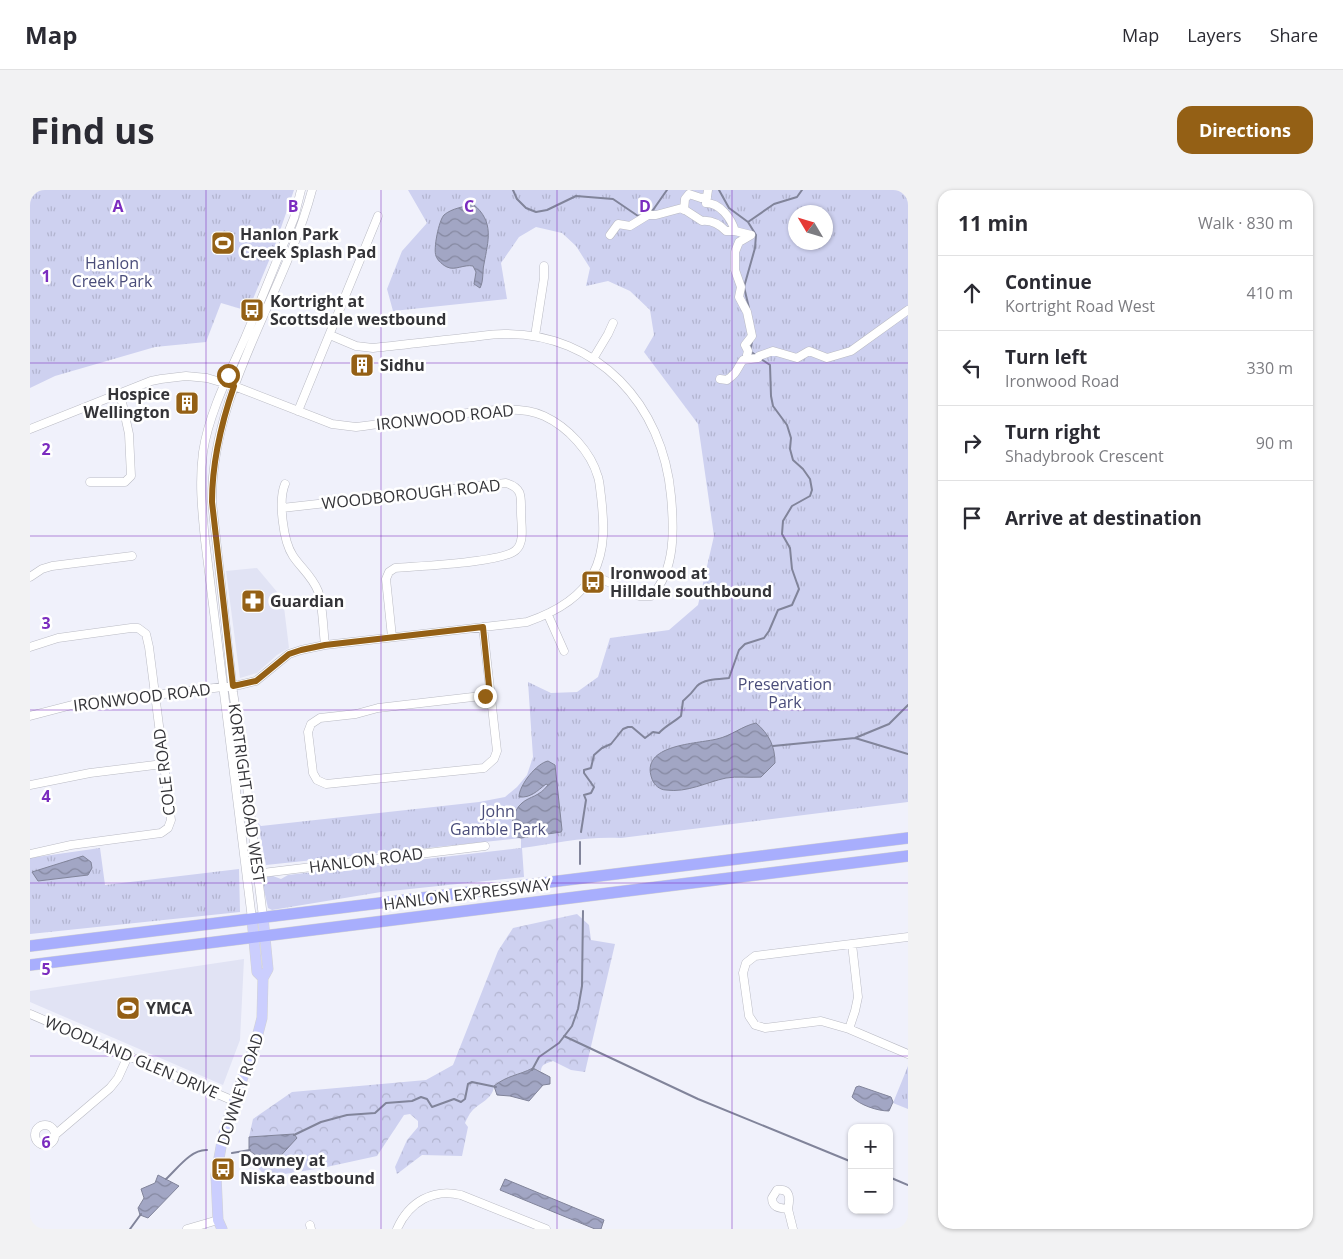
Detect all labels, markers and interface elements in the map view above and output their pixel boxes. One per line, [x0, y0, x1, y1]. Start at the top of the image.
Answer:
text: Map [25, 18, 77, 51]
text: Map [1122, 23, 1159, 47]
text: Layers [1187, 23, 1242, 47]
text: Share [1270, 23, 1318, 47]
button: Directions [1177, 106, 1313, 154]
text: Find us [30, 107, 155, 154]
text: A [112, 195, 124, 217]
text: B [288, 195, 298, 217]
text: C [464, 195, 474, 217]
text: D [639, 195, 651, 217]
north arrow [788, 205, 833, 250]
text: 11 min [958, 209, 1028, 237]
text: Walk · 830 m [1198, 212, 1293, 234]
place label: Hanlon Park Creek Splash Pad [240, 223, 376, 263]
sports icon: Hanlon Park Creek Splash Pad [210, 230, 236, 256]
park label: Hanlon Creek Park [72, 252, 153, 292]
text: 1 [41, 265, 51, 287]
text: Continue [1005, 269, 1092, 295]
icon: ahead [958, 279, 986, 307]
text: 410 m [1247, 282, 1293, 304]
place label: Kortright at Scottsdale westbound [270, 290, 446, 330]
text: Kortright Road West [1005, 295, 1155, 317]
bus stop icon: Kortright at Scottsdale westbound [239, 297, 265, 323]
text: Turn left [1005, 344, 1087, 370]
building icon: Sidhu [349, 352, 375, 378]
place label: Sidhu [380, 354, 425, 376]
icon: left [958, 354, 986, 382]
text: 330 m [1247, 357, 1293, 379]
route start [217, 364, 240, 387]
text: Ironwood Road [1005, 370, 1119, 392]
place label: Hospice Wellington [84, 383, 170, 423]
building icon: Hospice Wellington [174, 390, 200, 416]
street label: IRONWOOD ROAD [375, 399, 515, 435]
text: Turn right [1005, 419, 1100, 445]
icon: right [958, 429, 986, 457]
text: 90 m [1256, 432, 1293, 454]
text: 2 [41, 438, 51, 460]
text: Shadybrook Crescent [1005, 445, 1164, 467]
street label: WOODBOROUGH ROAD [321, 474, 501, 514]
icon: arrive [958, 504, 986, 532]
text: Arrive at destination [1005, 505, 1202, 531]
place label: Ironwood at Hilldale southbound [610, 562, 772, 602]
bus stop icon: Ironwood at Hilldale southbound [580, 569, 606, 595]
pharmacy icon: Guardian [240, 588, 266, 614]
place label: Guardian [270, 590, 344, 612]
text: 3 [41, 612, 51, 634]
park label: Preservation Park [738, 673, 832, 713]
street label: IRONWOOD ROAD [72, 678, 212, 716]
route end [474, 685, 497, 708]
street label: KORTRIGHT ROAD WEST [224, 702, 271, 884]
street label: COLE ROAD [148, 727, 180, 817]
text: 4 [41, 785, 51, 807]
park label: John Gamble Park [450, 800, 546, 840]
street label: HANLON ROAD [308, 842, 424, 878]
street label: HANLON EXPRESSWAY [382, 873, 552, 915]
text: 5 [41, 958, 51, 980]
sports icon: YMCA [115, 995, 141, 1021]
place label: YMCA [146, 997, 193, 1019]
street label: WOODLAND GLEN DRIVE [42, 1010, 222, 1104]
street label: DOWNEY ROAD [211, 1030, 269, 1148]
map controls [848, 1124, 893, 1214]
button: + [848, 1124, 893, 1169]
text: 6 [41, 1131, 51, 1153]
place label: Downey at Niska eastbound [240, 1149, 375, 1189]
bus stop icon: Downey at Niska eastbound [210, 1156, 236, 1182]
button: − [848, 1169, 893, 1214]

